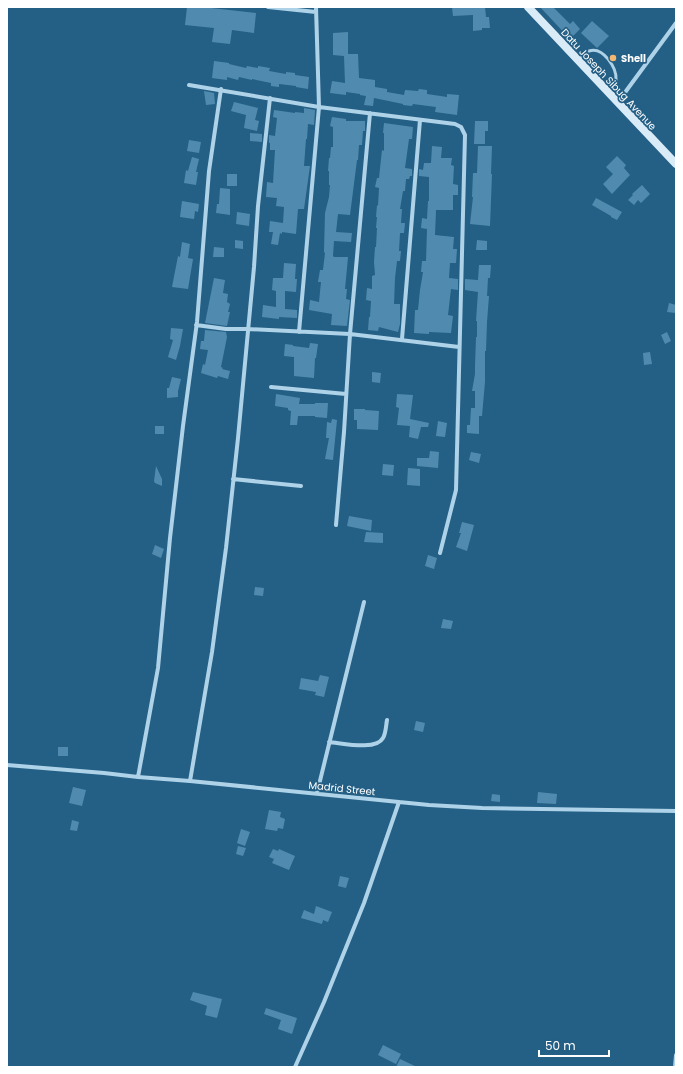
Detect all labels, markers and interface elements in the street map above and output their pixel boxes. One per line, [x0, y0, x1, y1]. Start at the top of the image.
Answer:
street label: Datu Joseph Sibug Avenue [557, 25, 660, 133]
place label: Shell [621, 51, 646, 66]
marker: Shell [608, 53, 618, 63]
street label: Madrid Street [308, 778, 376, 799]
scale bar [539, 1032, 609, 1058]
text: 50 m [545, 1037, 576, 1054]

